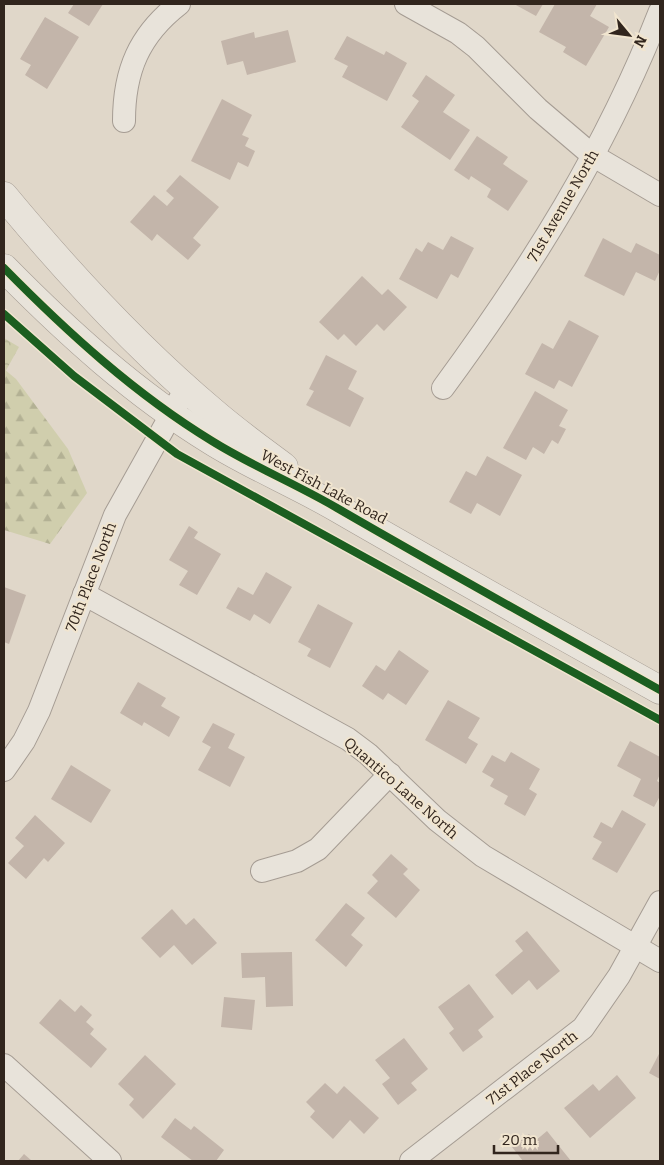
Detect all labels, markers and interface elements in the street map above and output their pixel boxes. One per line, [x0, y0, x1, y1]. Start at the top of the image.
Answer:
north arrow [604, 10, 654, 60]
text: N [630, 32, 650, 50]
street label: 71st Avenue North [524, 146, 603, 265]
street label: West Fish Lake Road [258, 446, 391, 528]
street label: 70th Place North [62, 519, 120, 634]
street label: Quantico Lane North [340, 733, 462, 843]
street label: 71st Place North [483, 1026, 582, 1109]
scale bar [494, 1122, 558, 1154]
text: 20 m [502, 1131, 538, 1149]

